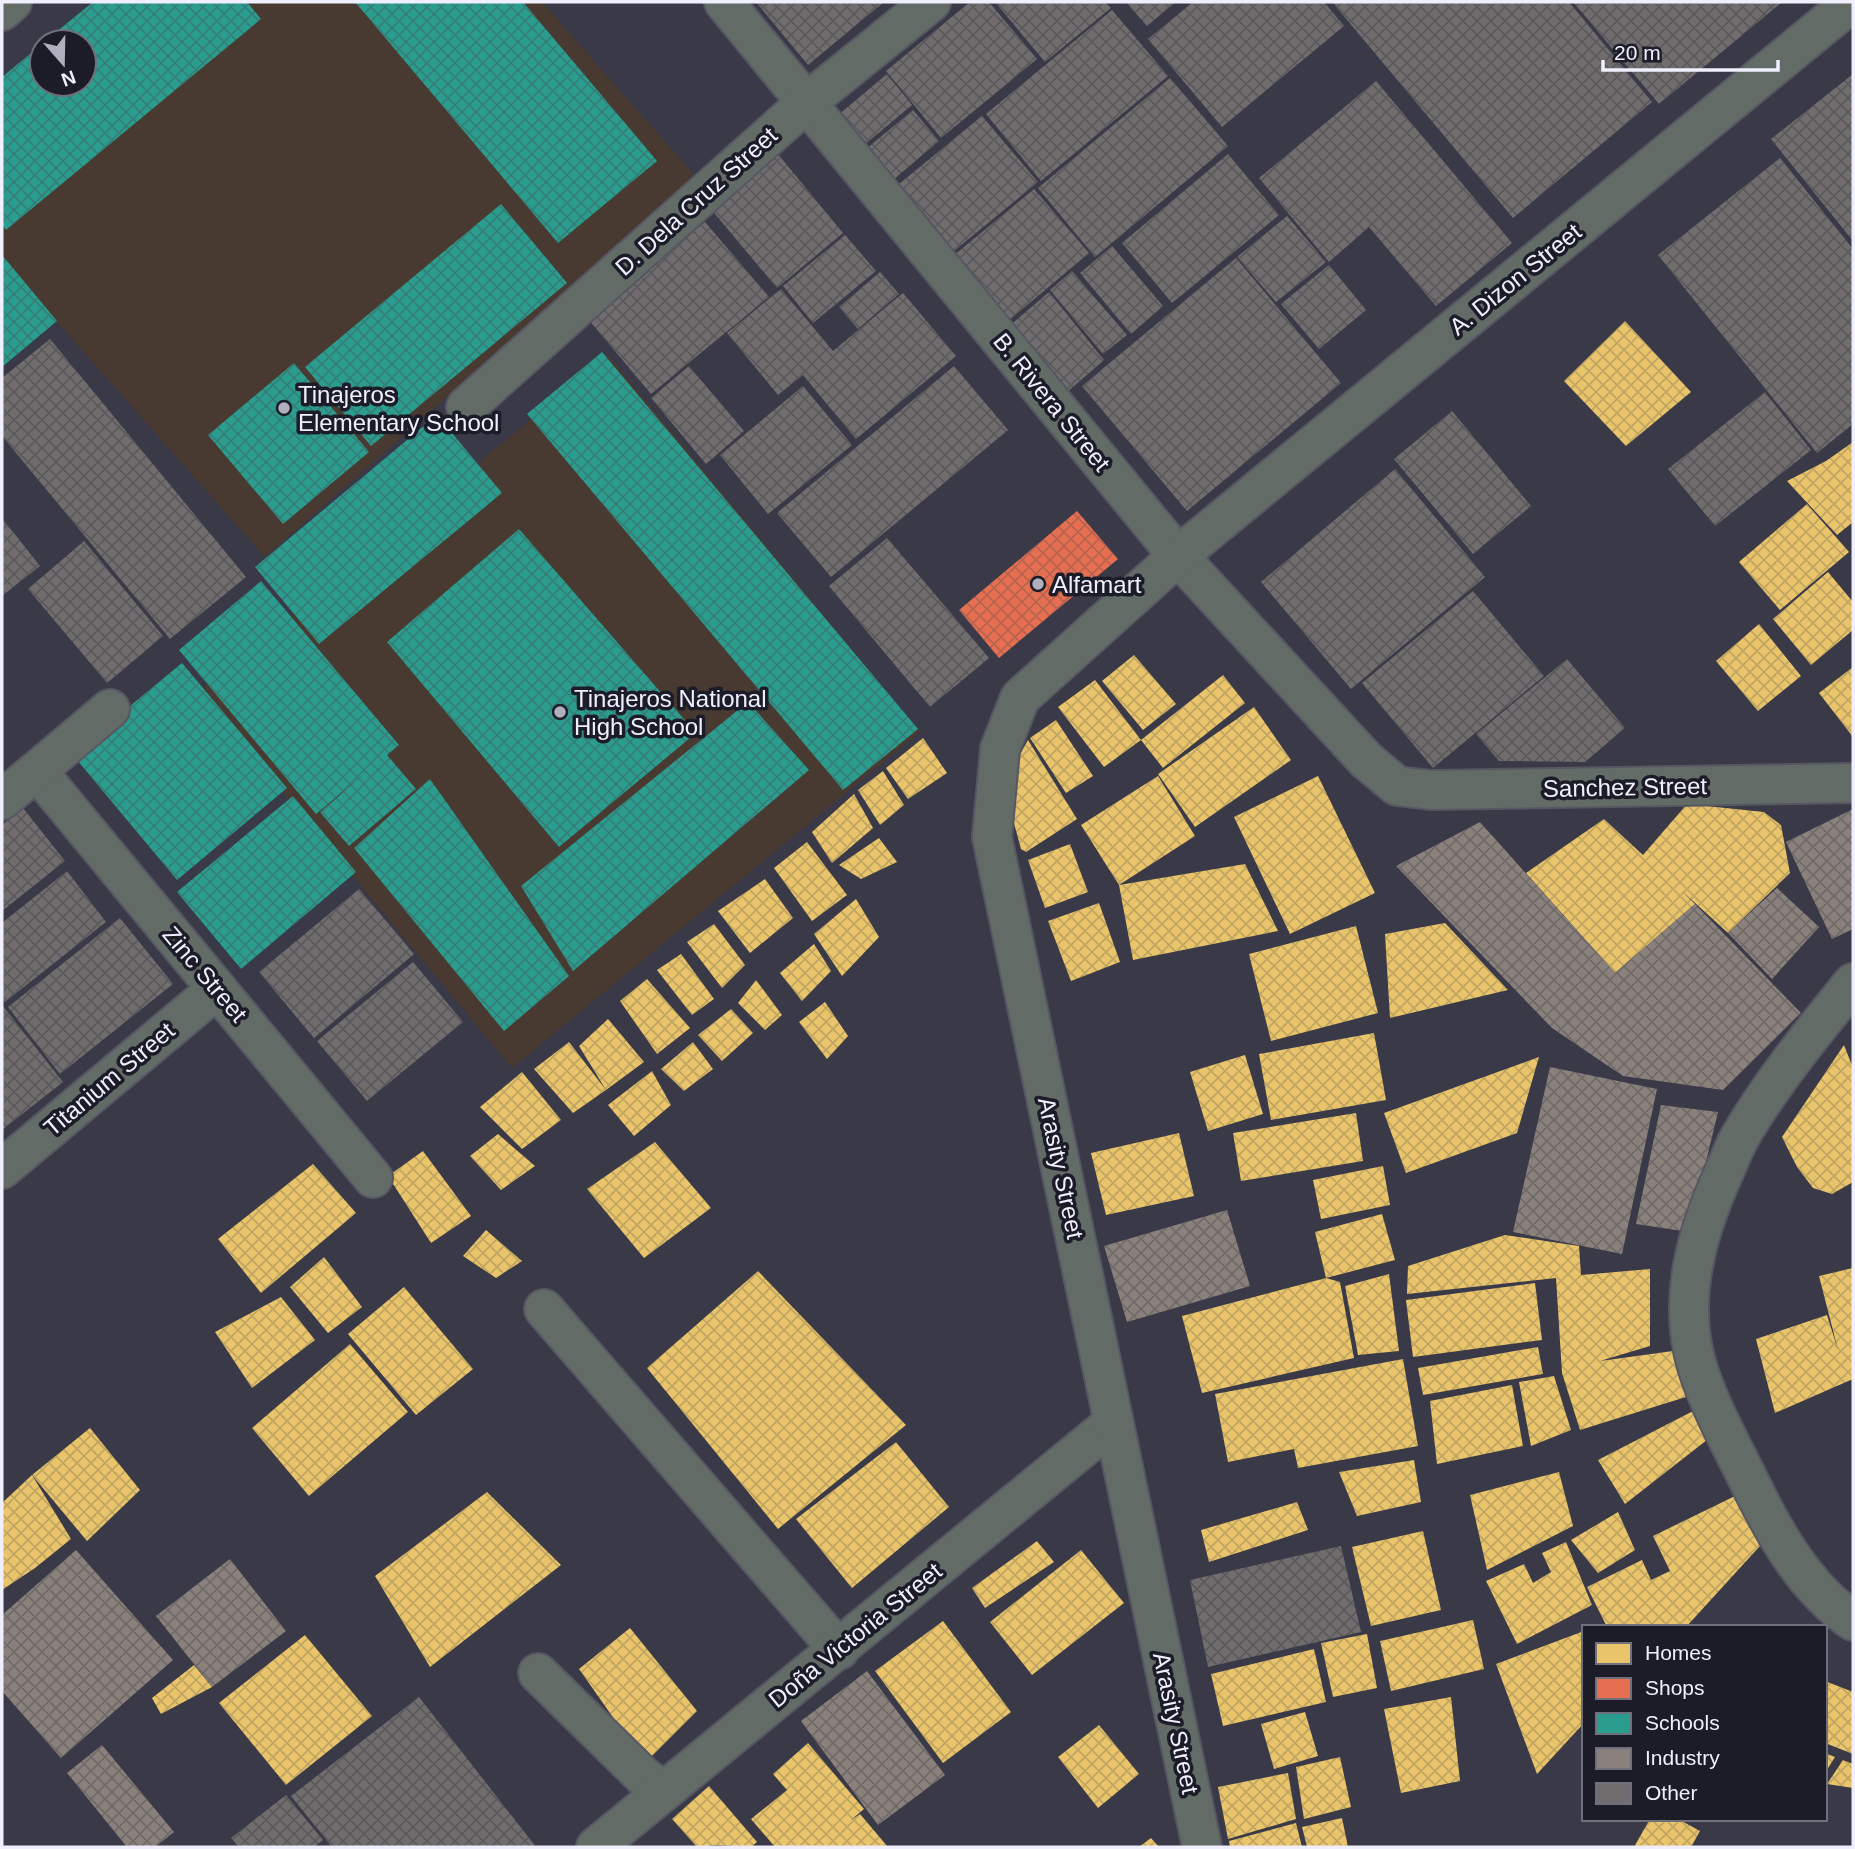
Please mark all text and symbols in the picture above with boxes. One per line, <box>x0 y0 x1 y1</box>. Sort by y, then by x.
north arrow <box>28 28 98 98</box>
scale bar <box>1603 28 1778 72</box>
text: 20 m <box>1614 41 1661 64</box>
text: N <box>59 66 79 91</box>
street label: D. Dela Cruz Street <box>610 121 783 281</box>
street label: A. Dizon Street <box>1444 218 1586 340</box>
street label: B. Rivera Street <box>988 328 1116 477</box>
place label: Tinajeros Elementary School <box>298 381 499 436</box>
marker: Tinajeros Elementary School <box>276 400 292 416</box>
place label: Alfamart <box>1052 571 1142 598</box>
marker: Alfamart <box>1030 576 1046 592</box>
place label: Tinajeros National High School <box>574 685 767 740</box>
marker: Tinajeros National High School <box>552 704 568 720</box>
street label: Sanchez Street <box>1543 772 1708 802</box>
street label: Zinc Street <box>157 921 253 1027</box>
street label: Titanium Street <box>38 1016 180 1141</box>
street label: Arasity Street <box>1033 1095 1089 1242</box>
street label: Doña Victoria Street <box>763 1557 947 1713</box>
legend <box>1582 1625 1827 1821</box>
text: Homes <box>1645 1641 1712 1664</box>
street label: Arasity Street <box>1148 1650 1204 1797</box>
text: Shops <box>1645 1676 1705 1699</box>
text: Schools <box>1645 1711 1720 1734</box>
text: Industry <box>1645 1746 1720 1769</box>
text: Other <box>1645 1781 1698 1804</box>

